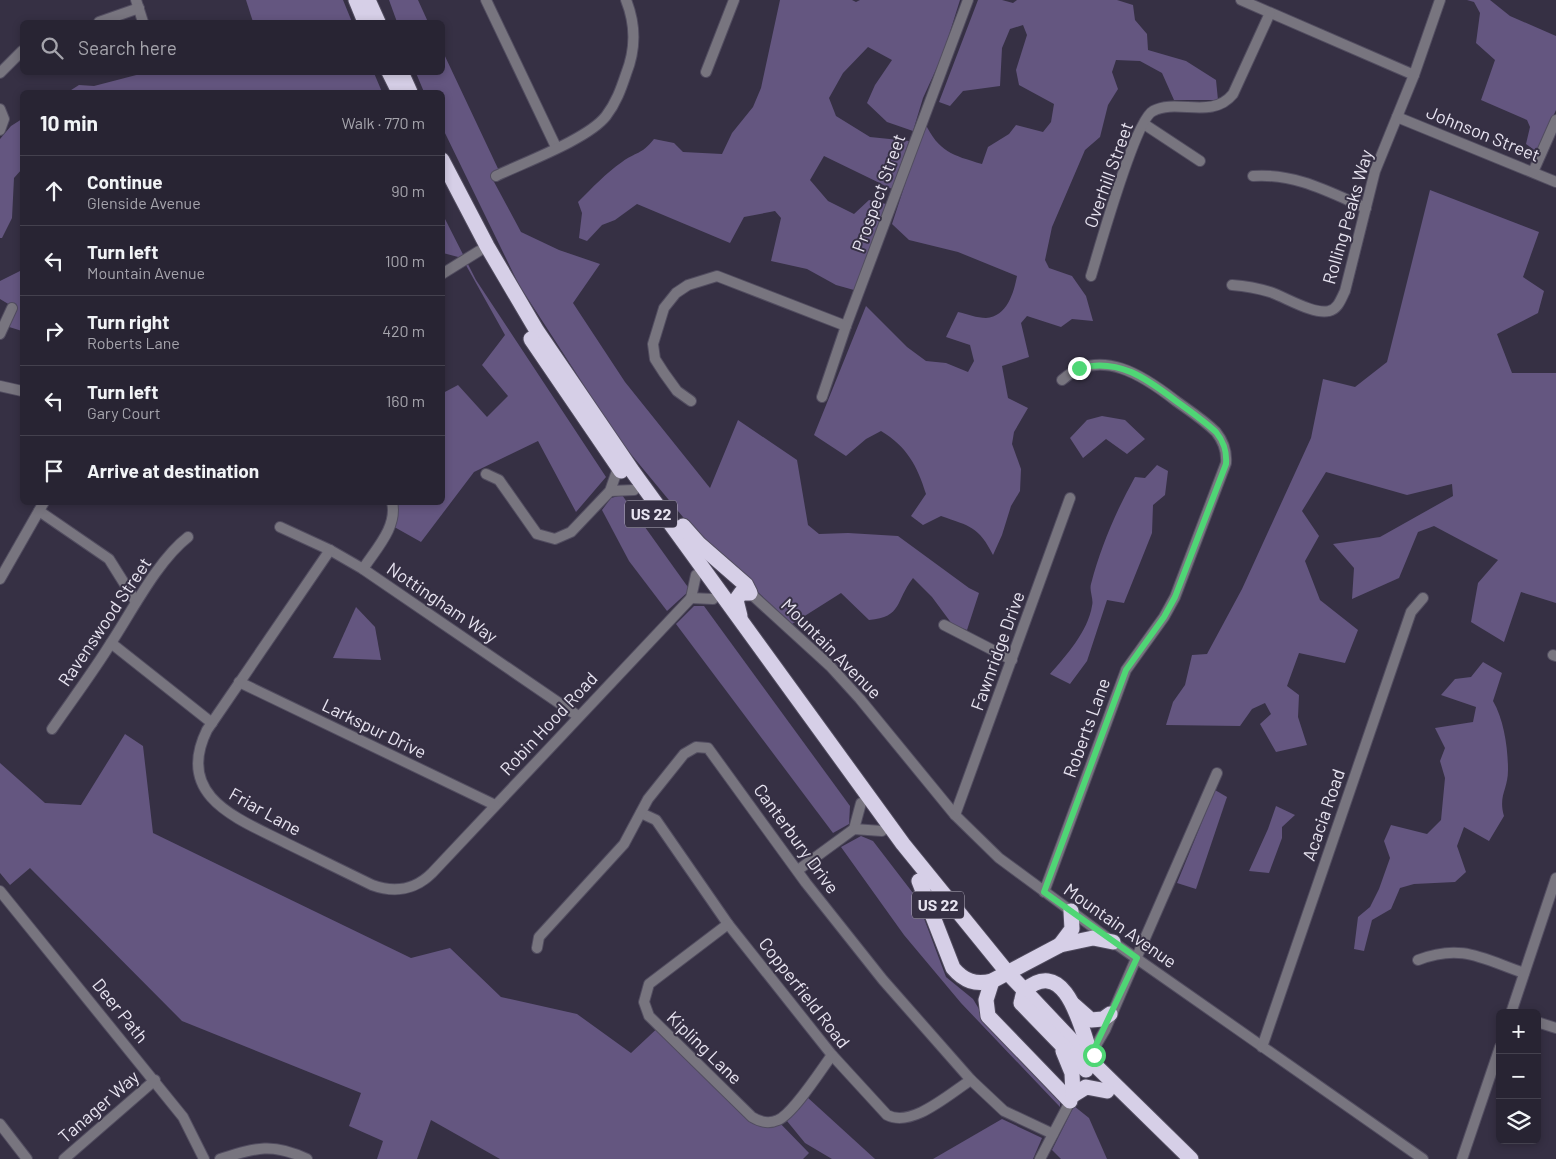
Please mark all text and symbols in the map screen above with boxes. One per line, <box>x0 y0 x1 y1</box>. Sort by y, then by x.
search box <box>20 20 445 75</box>
icon: search <box>38 34 66 62</box>
text: Search here <box>78 36 177 59</box>
street label: Johnson Street <box>1423 100 1543 166</box>
text: 10 min <box>40 110 98 135</box>
text: Walk · 770 m <box>341 113 425 132</box>
street label: Overhill Street <box>1079 119 1137 231</box>
street label: Prospect Street <box>847 131 910 255</box>
street label: Rolling Peaks Way <box>1317 147 1377 287</box>
text: Continue <box>87 170 163 193</box>
icon: ahead <box>40 177 68 205</box>
text: 90 m <box>391 181 425 200</box>
text: Glenside Avenue <box>87 193 201 212</box>
text: Turn left <box>87 240 158 263</box>
icon: left <box>40 247 68 275</box>
text: 100 m <box>385 251 425 270</box>
text: Mountain Avenue <box>87 263 205 282</box>
text: Turn right <box>87 310 169 333</box>
icon: right <box>40 317 68 345</box>
text: 420 m <box>382 321 425 340</box>
text: Roberts Lane <box>87 333 180 352</box>
route end <box>1068 357 1091 380</box>
text: Turn left <box>87 380 158 403</box>
icon: left <box>40 387 68 415</box>
text: 160 m <box>386 391 425 410</box>
text: Gary Court <box>87 403 161 422</box>
icon: arrive <box>40 457 68 485</box>
text: Arrive at destination <box>87 459 259 482</box>
road number: US 22 <box>625 500 677 528</box>
street label: Ravenswood Street <box>53 553 155 690</box>
street label: Nottingham Way <box>383 557 502 647</box>
street label: Fawnridge Drive <box>965 588 1029 713</box>
street label: Mountain Avenue <box>777 594 886 703</box>
street label: Robin Hood Road <box>495 667 602 779</box>
street label: Roberts Lane <box>1058 675 1114 780</box>
street label: Larkspur Drive <box>319 693 430 763</box>
street label: Acacia Road <box>1297 766 1349 864</box>
street label: Canterbury Drive <box>750 779 844 898</box>
street label: Friar Lane <box>226 782 305 840</box>
street label: Mountain Avenue <box>1060 878 1181 972</box>
road number: US 22 <box>912 892 964 918</box>
street label: Copperfield Road <box>755 933 855 1052</box>
street label: Deer Path <box>88 974 153 1047</box>
street label: Kipling Lane <box>663 1006 747 1088</box>
map controls <box>1496 1009 1541 1144</box>
button: + <box>1496 1009 1541 1054</box>
route start <box>1083 1044 1106 1067</box>
button: − <box>1496 1054 1541 1099</box>
street label: Tanager Way <box>53 1065 143 1147</box>
button: layers <box>1496 1099 1541 1144</box>

